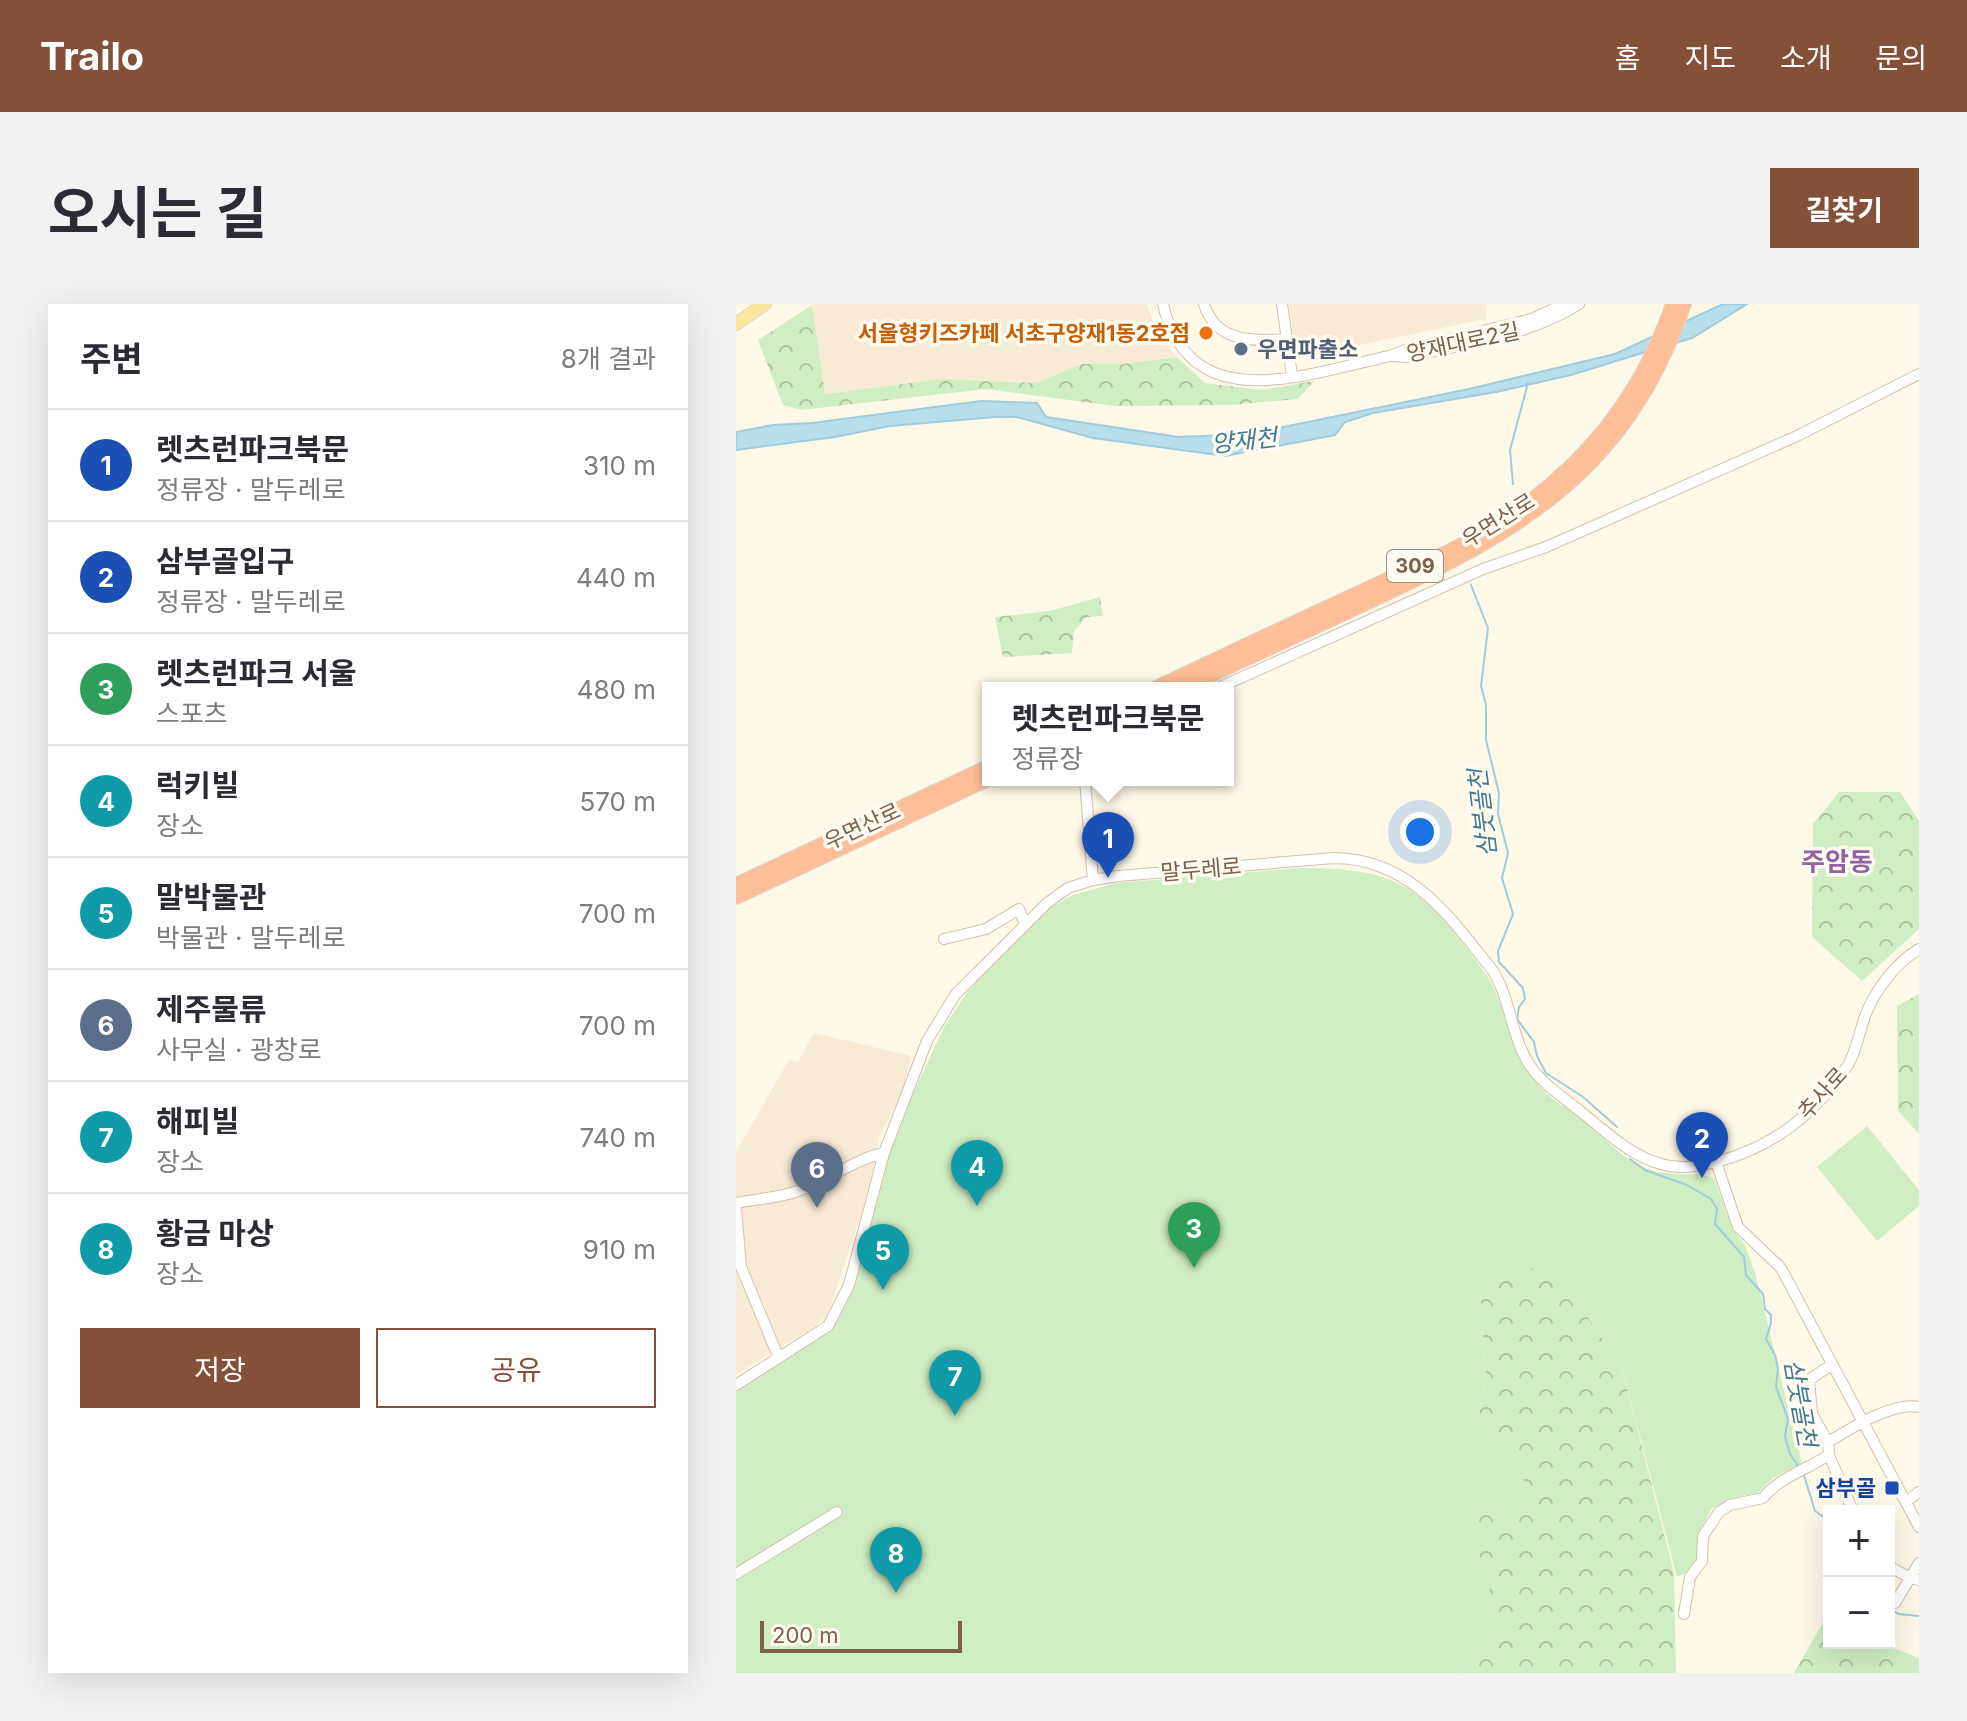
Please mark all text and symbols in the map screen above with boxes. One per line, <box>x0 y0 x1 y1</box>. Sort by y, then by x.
text: Trailo <box>40 33 144 79</box>
text: 홈 <box>1615 41 1640 75</box>
text: 지도 <box>1684 41 1736 75</box>
text: 소개 <box>1780 41 1831 75</box>
text: 문의 <box>1875 41 1927 75</box>
button: 길찾기 <box>1770 168 1919 248</box>
text: 오시는 길 <box>48 179 267 247</box>
street label: 양재대로2길 <box>1404 317 1522 367</box>
place label: 서울형키즈카페 서초구양재1동2호점 <box>858 320 1190 346</box>
marker: 서울형키즈카페 서초구양재1동2호점 <box>1197 324 1215 342</box>
place label: 우면파출소 <box>1257 336 1358 362</box>
text: 주변 <box>80 338 143 379</box>
marker: 우면파출소 <box>1232 340 1250 358</box>
text: 8개 결과 <box>561 343 656 374</box>
water label: 양재천 <box>1209 422 1281 458</box>
text: 렛츠런파크북문 <box>156 431 349 467</box>
text: 1 <box>100 450 112 481</box>
text: 310 m <box>583 450 656 481</box>
text: 정류장 · 말두레로 <box>156 474 346 505</box>
street label: 우면산로 <box>1457 488 1539 552</box>
text: 삼부골입구 <box>156 543 294 579</box>
road number: 309 <box>1387 550 1443 582</box>
text: 2 <box>98 562 114 593</box>
text: 440 m <box>576 562 656 593</box>
text: 정류장 · 말두레로 <box>156 586 346 617</box>
text: 렛츠런파크 서울 <box>156 655 356 691</box>
text: 3 <box>98 674 114 705</box>
text: 480 m <box>577 674 656 705</box>
popup <box>982 682 1234 786</box>
text: 스포츠 <box>156 698 228 729</box>
text: 렛츠런파크북문 <box>1011 700 1205 736</box>
text: 정류장 <box>1011 743 1083 774</box>
water label: 삼붓골천 <box>1462 765 1502 859</box>
text: 럭키빌 <box>156 767 239 803</box>
text: 4 <box>97 786 115 817</box>
text: 570 m <box>579 786 656 817</box>
street label: 우면산로 <box>820 797 904 855</box>
text: 장소 <box>156 810 204 841</box>
pin: 1 <box>1082 812 1134 878</box>
your location <box>1400 812 1440 852</box>
district label: 주암동 <box>1801 846 1873 877</box>
street label: 말두레로 <box>1160 853 1242 885</box>
text: 말박물관 <box>156 879 266 915</box>
text: 5 <box>98 898 114 929</box>
text: 700 m <box>579 898 656 929</box>
text: 박물관 · 말두레로 <box>156 922 346 953</box>
text: 제주물류 <box>156 991 266 1027</box>
text: 6 <box>98 1010 114 1041</box>
text: 700 m <box>579 1010 656 1041</box>
text: 사무실 · 광창로 <box>156 1034 322 1065</box>
street label: 추사로 <box>1792 1062 1852 1124</box>
text: 해피빌 <box>156 1103 239 1139</box>
pin: 2 <box>1676 1112 1728 1178</box>
text: 7 <box>98 1122 114 1153</box>
text: 740 m <box>580 1122 656 1153</box>
pin: 4 <box>951 1140 1003 1206</box>
pin: 6 <box>791 1142 843 1208</box>
text: 장소 <box>156 1146 204 1177</box>
pin: 3 <box>1168 1202 1220 1268</box>
text: 황금 마상 <box>156 1215 274 1251</box>
pin: 5 <box>857 1224 909 1290</box>
text: 8 <box>98 1234 114 1265</box>
text: 910 m <box>583 1234 656 1265</box>
text: 장소 <box>156 1258 204 1289</box>
button: 저장 <box>80 1328 360 1408</box>
button: 공유 <box>376 1328 656 1408</box>
pin: 7 <box>929 1350 981 1416</box>
water label: 삼붓골천 <box>1779 1357 1823 1452</box>
place label: 삼부골 <box>1815 1475 1876 1501</box>
marker: 삼부골 <box>1883 1479 1901 1497</box>
map controls <box>1823 1505 1895 1649</box>
button: + <box>1823 1505 1895 1577</box>
pin: 8 <box>870 1527 922 1593</box>
button: − <box>1823 1577 1895 1649</box>
scale bar <box>760 1617 962 1653</box>
text: 200 m <box>772 1622 839 1648</box>

